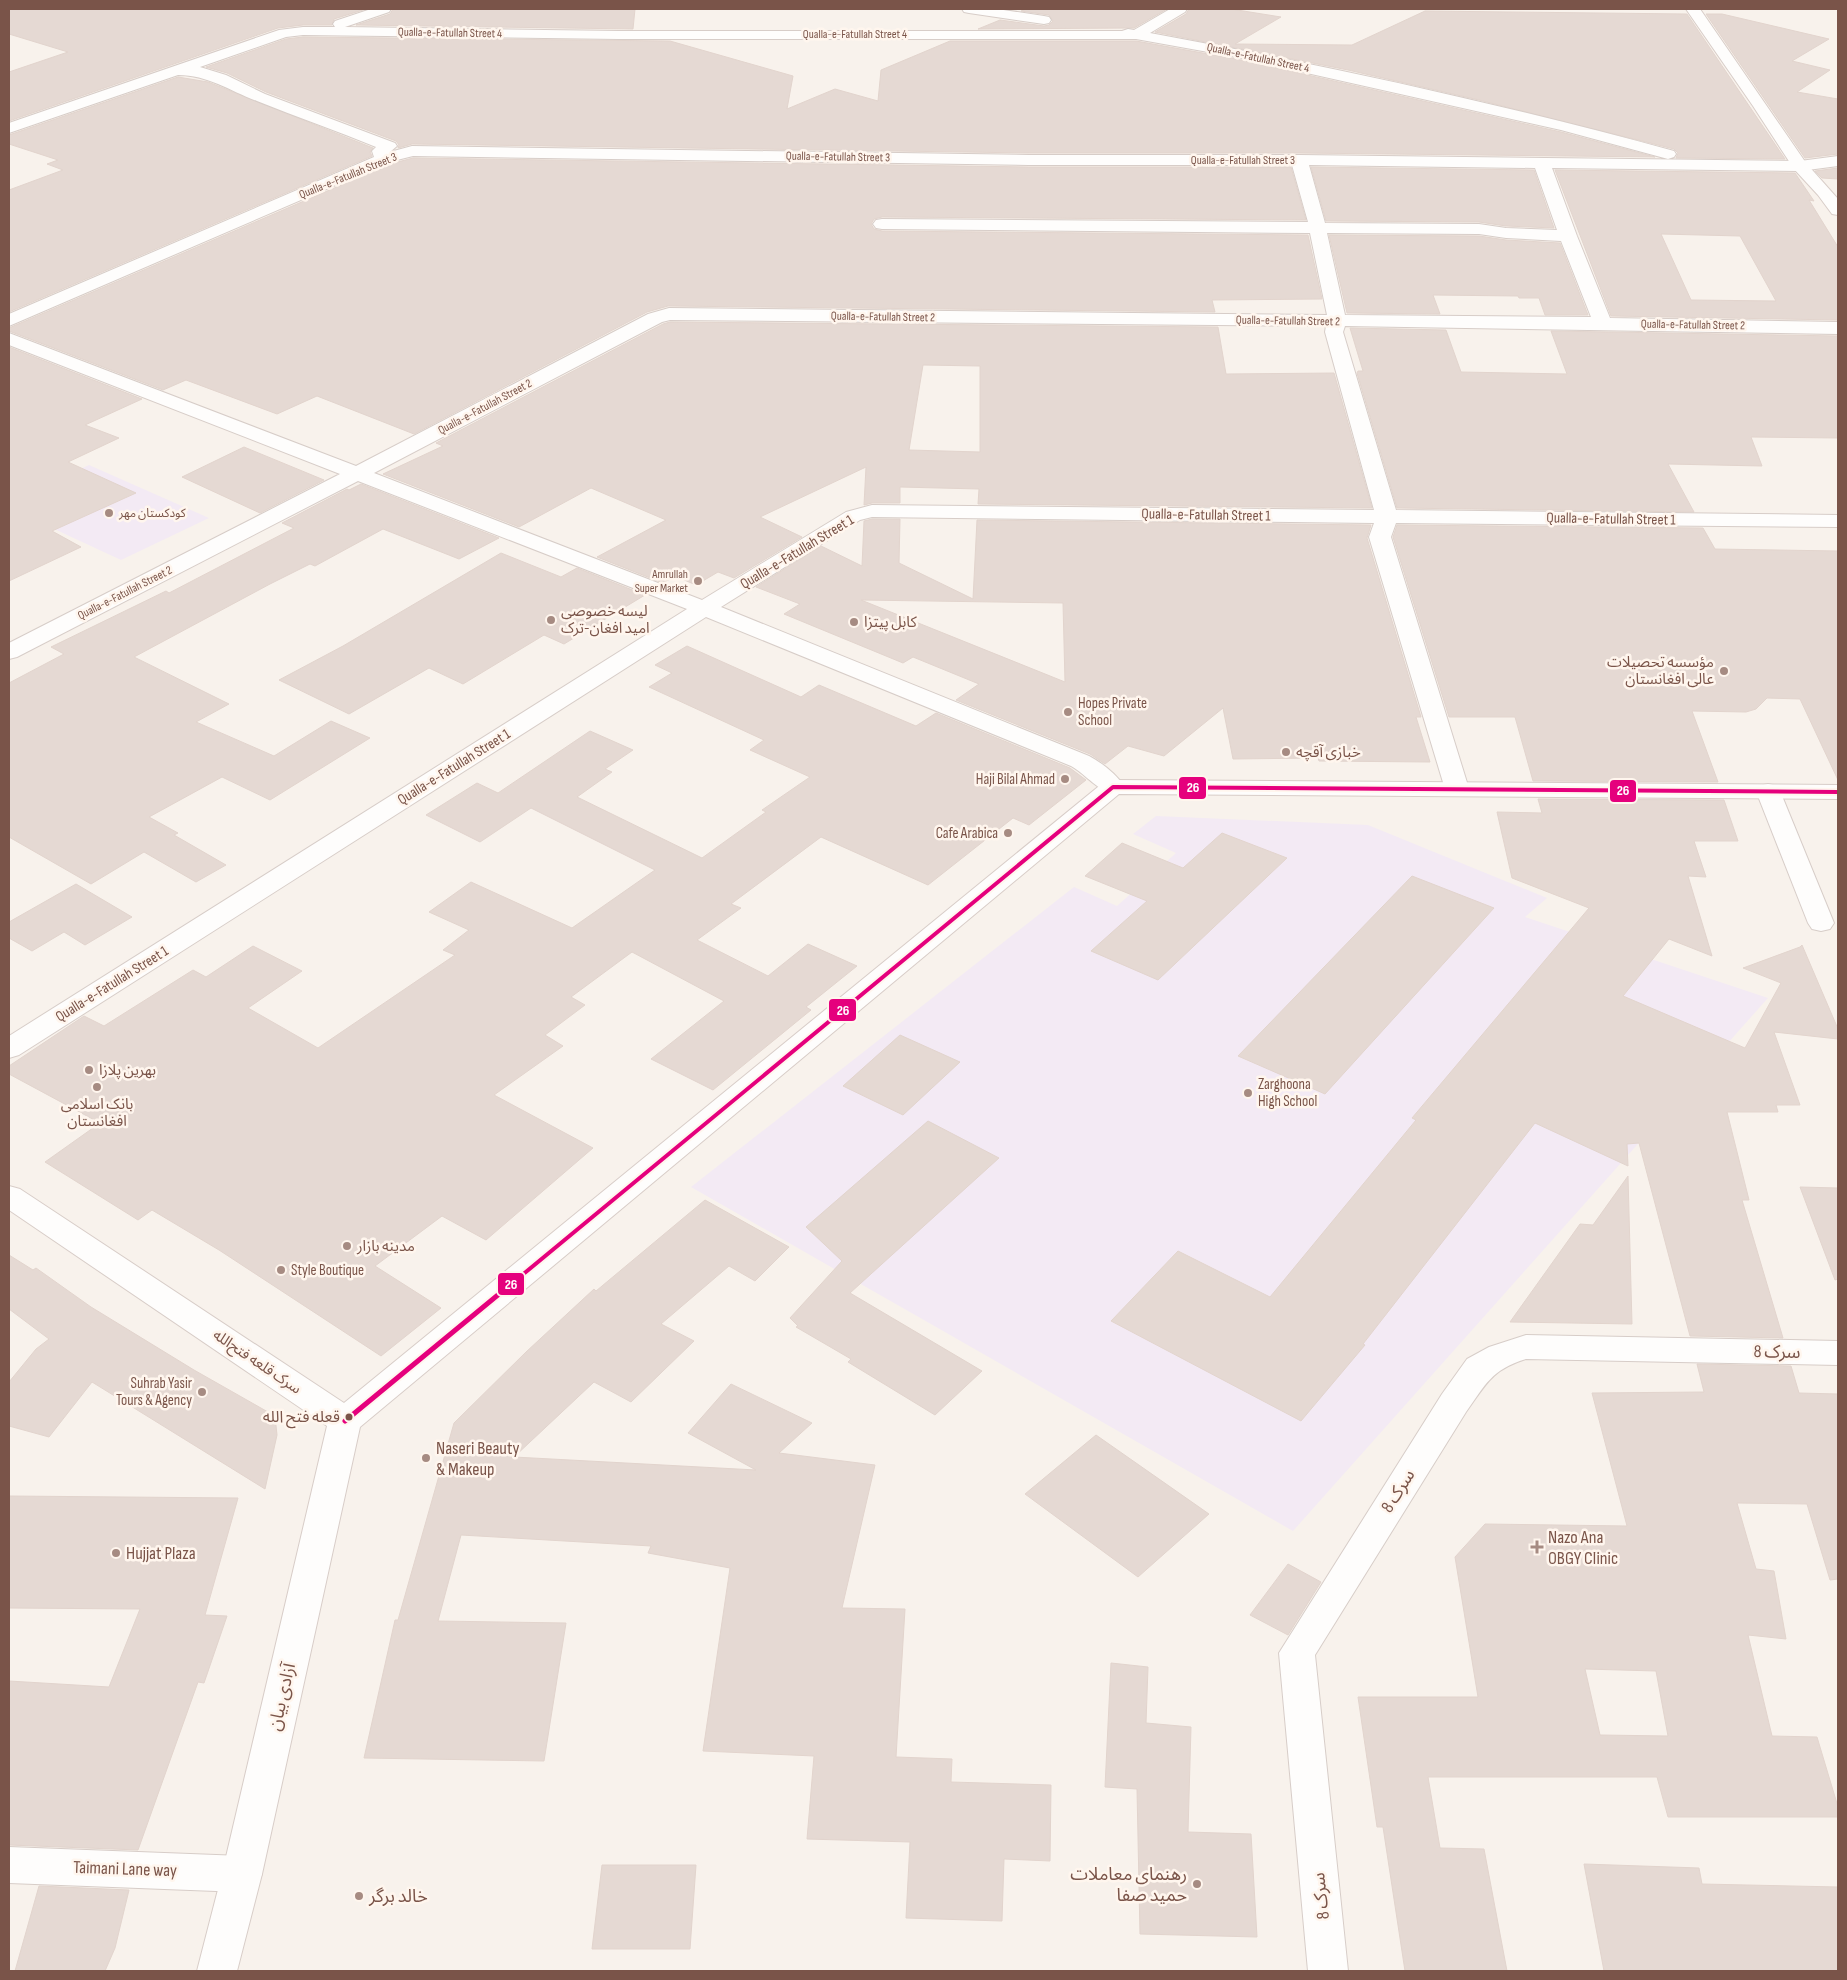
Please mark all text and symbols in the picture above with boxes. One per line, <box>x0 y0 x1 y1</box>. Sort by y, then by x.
street label: Qualla-e-Fatullah Street 4 <box>398 25 502 41</box>
street label: Qualla-e-Fatullah Street 4 <box>803 27 907 42</box>
street label: Qualla-e-Fatullah Street 4 <box>1205 40 1311 76</box>
street label: Qualla-e-Fatullah Street 3 <box>786 149 890 165</box>
street label: Qualla-e-Fatullah Street 3 <box>297 150 399 202</box>
street label: Qualla-e-Fatullah Street 3 <box>1191 153 1295 168</box>
street label: Qualla-e-Fatullah Street 2 <box>831 309 935 325</box>
street label: Qualla-e-Fatullah Street 2 <box>1236 313 1340 329</box>
street label: Qualla-e-Fatullah Street 2 <box>1641 317 1745 333</box>
street label: Qualla-e-Fatullah Street 2 <box>435 376 535 438</box>
street label: Qualla-e-Fatullah Street 1 <box>1141 504 1272 526</box>
place label: کودکستان مهر <box>118 506 187 521</box>
marker: کودکستان مهر <box>103 507 115 519</box>
street label: Qualla-e-Fatullah Street 1 <box>1546 508 1677 530</box>
street label: Qualla-e-Fatullah Street 1 <box>737 510 858 593</box>
street label: Qualla-e-Fatullah Street 2 <box>75 563 175 623</box>
place label: Amrullah Super Market <box>635 567 688 596</box>
marker: Amrullah Super Market <box>692 575 704 587</box>
place label: لیسه خصوصی امید افغان-ترک <box>561 602 650 638</box>
place label: کابل پیتزا <box>864 613 918 632</box>
marker: لیسه خصوصی امید افغان-ترک <box>545 614 557 626</box>
marker: کابل پیتزا <box>848 616 860 628</box>
place label: مؤسسه تحصیلات عالی افغانستان <box>1607 653 1714 689</box>
marker: مؤسسه تحصیلات عالی افغانستان <box>1718 665 1730 677</box>
place label: Hopes Private School <box>1078 694 1147 730</box>
marker: Hopes Private School <box>1062 706 1074 718</box>
street label: Qualla-e-Fatullah Street 1 <box>394 724 515 809</box>
place label: خبازی آقچه <box>1296 743 1361 762</box>
marker: خبازی آقچه <box>1280 746 1292 758</box>
place label: Haji Bilal Ahmad <box>976 770 1055 789</box>
marker: Haji Bilal Ahmad <box>1059 773 1071 785</box>
line badge: 26 <box>1178 776 1207 800</box>
text: 26 <box>1187 779 1200 796</box>
line badge: 26 <box>1609 779 1637 803</box>
text: 26 <box>1617 782 1630 799</box>
place label: Cafe Arabica <box>936 824 998 843</box>
marker: Cafe Arabica <box>1002 827 1014 839</box>
street label: Qualla-e-Fatullah Street 1 <box>52 941 173 1026</box>
line badge: 26 <box>828 998 857 1022</box>
text: 26 <box>837 1002 850 1019</box>
place label: بهرین پلازا <box>99 1061 156 1080</box>
marker: بهرین پلازا <box>83 1064 95 1076</box>
place label: Zarghoona High School <box>1258 1075 1317 1111</box>
marker: بانک اسلامی افغانستان <box>91 1081 103 1093</box>
marker: Zarghoona High School <box>1242 1087 1254 1099</box>
place label: بانک اسلامی افغانستان <box>61 1095 133 1131</box>
place label: مدینه بازار <box>356 1237 415 1256</box>
marker: مدینه بازار <box>341 1240 353 1252</box>
place label: Style Boutique <box>291 1261 364 1280</box>
marker: Style Boutique <box>275 1264 287 1276</box>
line badge: 26 <box>497 1272 525 1296</box>
text: 26 <box>505 1276 518 1293</box>
street label: سرک قلعه فتح‌الله <box>208 1325 305 1400</box>
street label: سرک 8 <box>1753 1341 1801 1363</box>
place label: Suhrab Yasir Tours & Agency <box>116 1374 193 1410</box>
marker: Suhrab Yasir Tours & Agency <box>196 1386 208 1398</box>
place label: قعله فتح الله <box>263 1408 340 1429</box>
marker: قعله فتح الله <box>344 1412 354 1422</box>
place label: Naseri Beauty & Makeup <box>436 1438 519 1480</box>
marker: Naseri Beauty & Makeup <box>420 1452 432 1464</box>
street label: سرک 8 <box>1377 1465 1419 1517</box>
place label: Nazo Ana OBGY Clinic <box>1548 1527 1618 1569</box>
marker: Nazo Ana OBGY Clinic <box>1530 1540 1544 1554</box>
place label: Hujjat Plaza <box>126 1543 196 1564</box>
marker: Hujjat Plaza <box>110 1547 122 1559</box>
street label: آزادی بیان <box>264 1660 300 1733</box>
street label: Taimani Lane way <box>73 1857 177 1881</box>
place label: رهنمای معاملات حمید صفا <box>1070 1864 1187 1906</box>
street label: سرک 8 <box>1308 1872 1334 1920</box>
marker: رهنمای معاملات حمید صفا <box>1191 1878 1203 1890</box>
place label: خالد برگر <box>368 1886 428 1907</box>
marker: خالد برگر <box>353 1890 365 1902</box>

